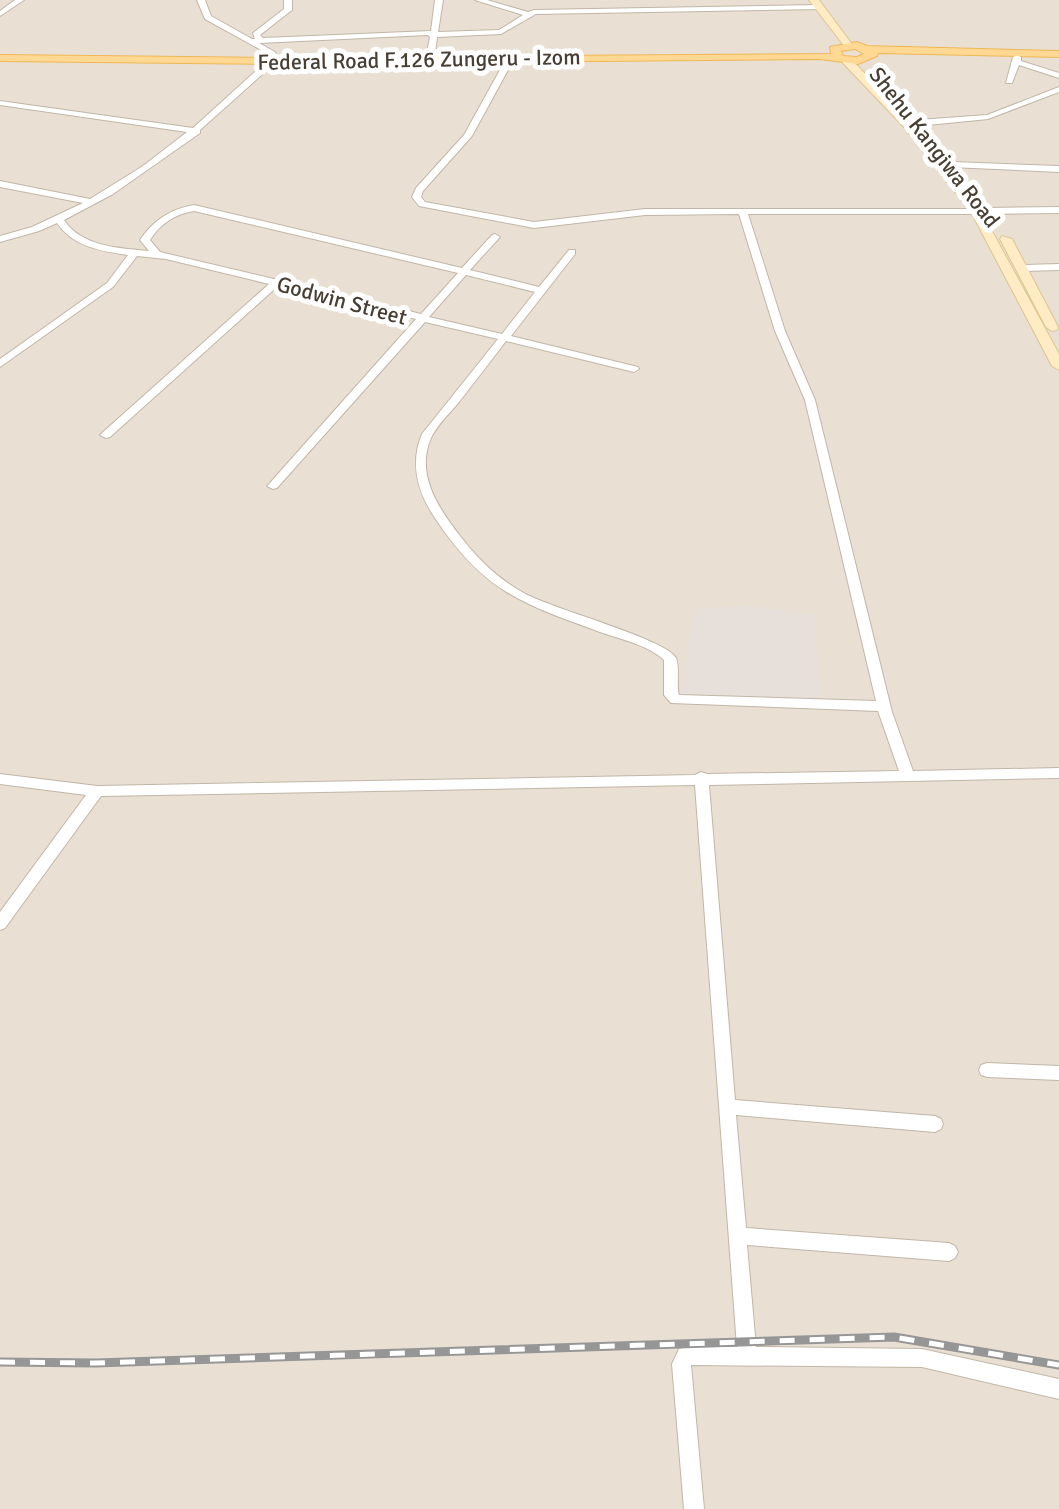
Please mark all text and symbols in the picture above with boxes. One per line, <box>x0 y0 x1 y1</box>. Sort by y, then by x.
street label: Federal Road F.126 Zungeru - Izom <box>257 43 581 76</box>
street label: Shehu Kangiwa Road <box>864 62 1006 233</box>
street label: Godwin Street <box>274 270 410 331</box>

